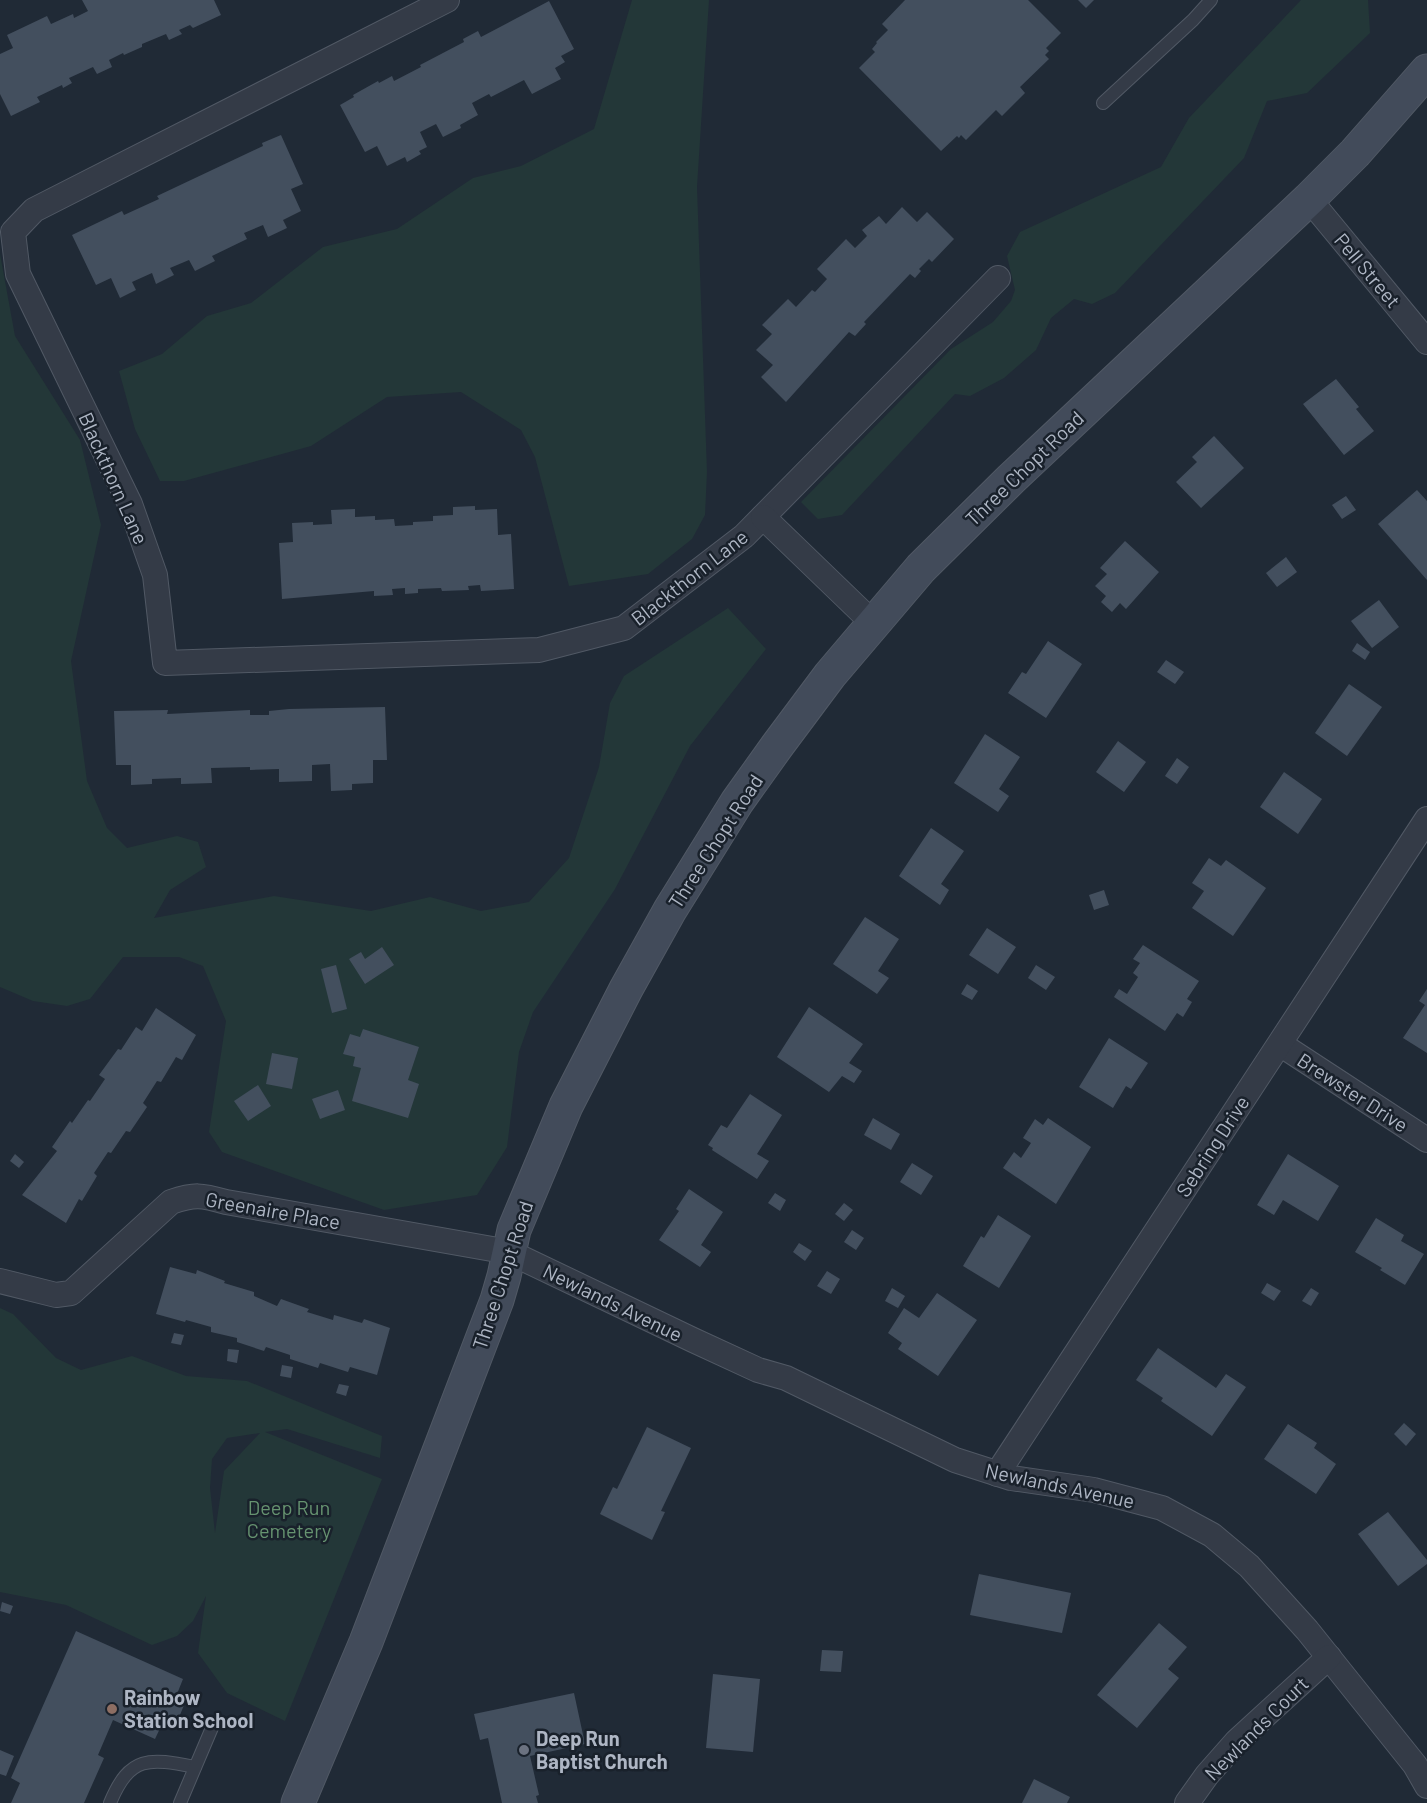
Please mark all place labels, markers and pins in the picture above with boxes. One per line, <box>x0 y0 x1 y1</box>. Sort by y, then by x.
place label: Rainbow Station School <box>124 1685 253 1732</box>
marker: Rainbow Station School <box>105 1702 119 1716</box>
place label: Deep Run Baptist Church <box>536 1726 668 1773</box>
marker: Deep Run Baptist Church <box>517 1743 531 1757</box>

